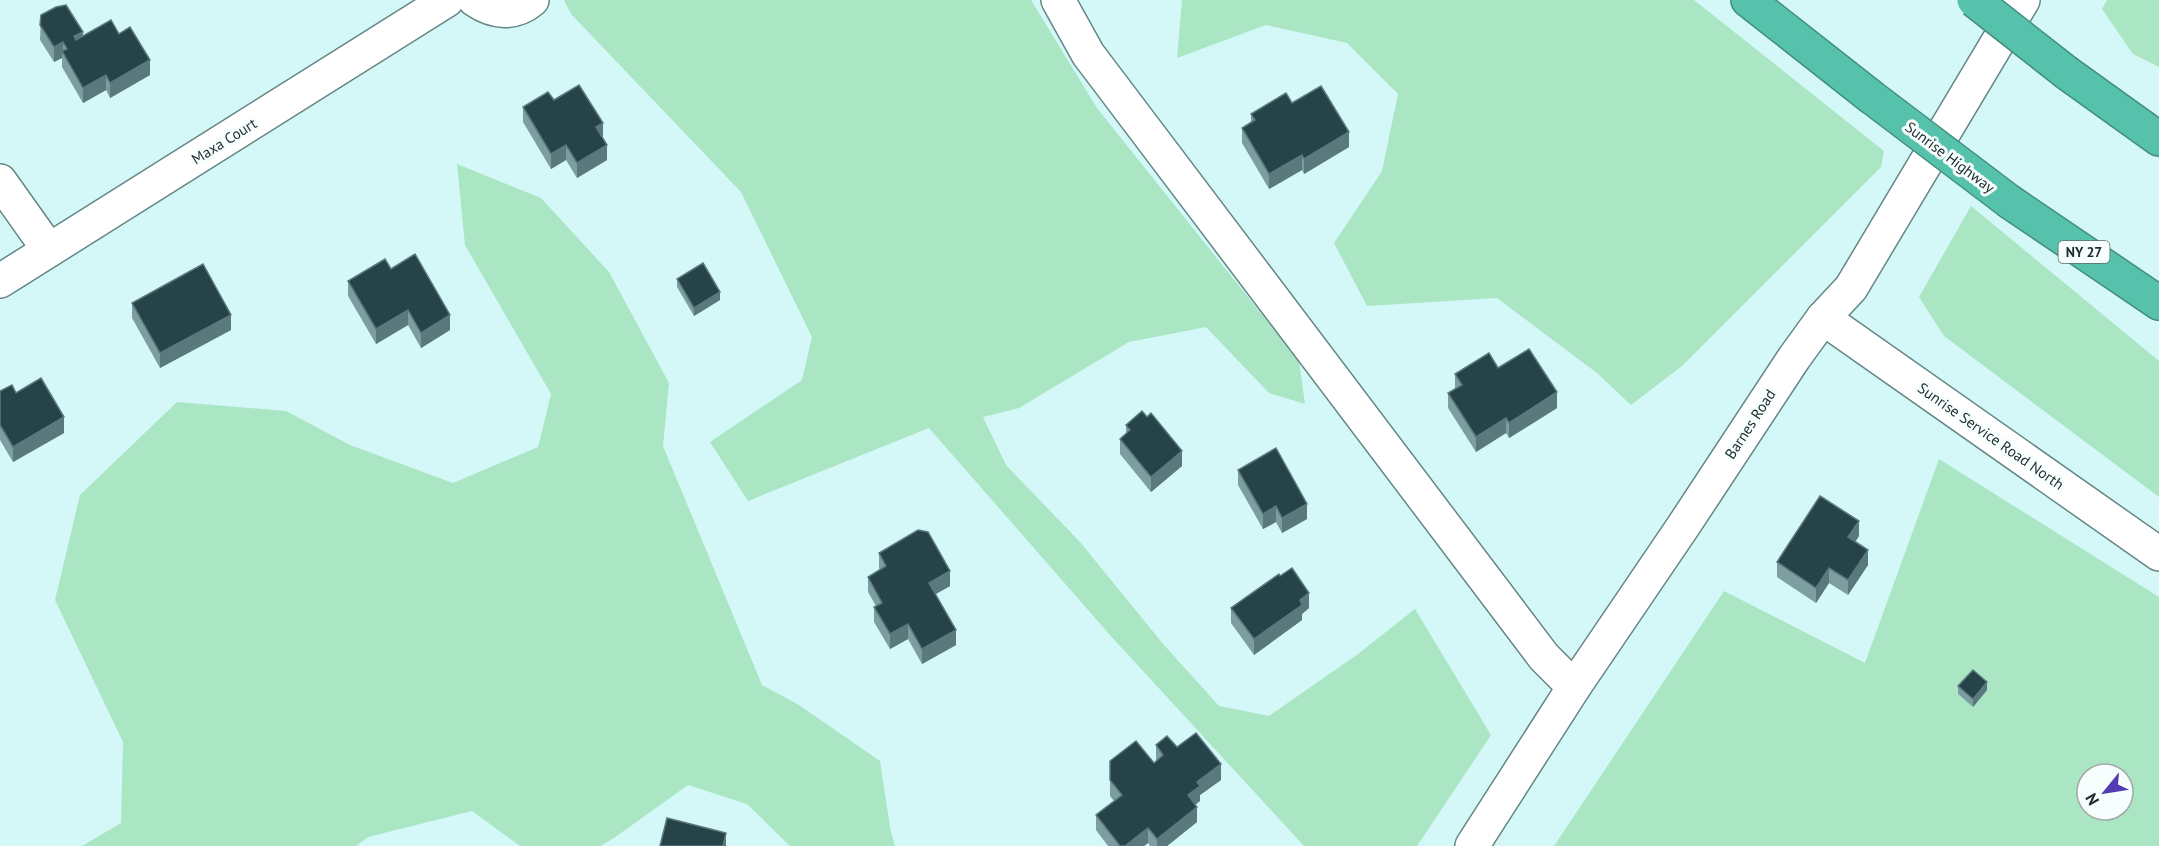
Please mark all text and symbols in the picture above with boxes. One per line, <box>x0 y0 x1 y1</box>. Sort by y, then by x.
street label: Maxa Court <box>188 114 260 168</box>
street label: Sunrise Highway <box>1901 117 1999 197</box>
road number: NY 27 <box>2058 241 2110 263</box>
street label: Sunrise Service Road North <box>1914 378 2068 494</box>
street label: Barnes Road <box>1720 386 1780 462</box>
north arrow <box>2075 762 2135 822</box>
text: N <box>2081 790 2103 809</box>

